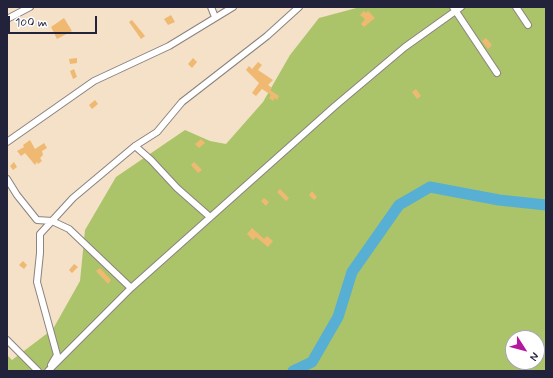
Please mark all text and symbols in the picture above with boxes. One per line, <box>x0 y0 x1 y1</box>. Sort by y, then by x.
scale bar <box>10 8 99 34</box>
text: 100 m <box>15 15 47 31</box>
north arrow <box>505 330 545 370</box>
text: N <box>526 349 542 364</box>

